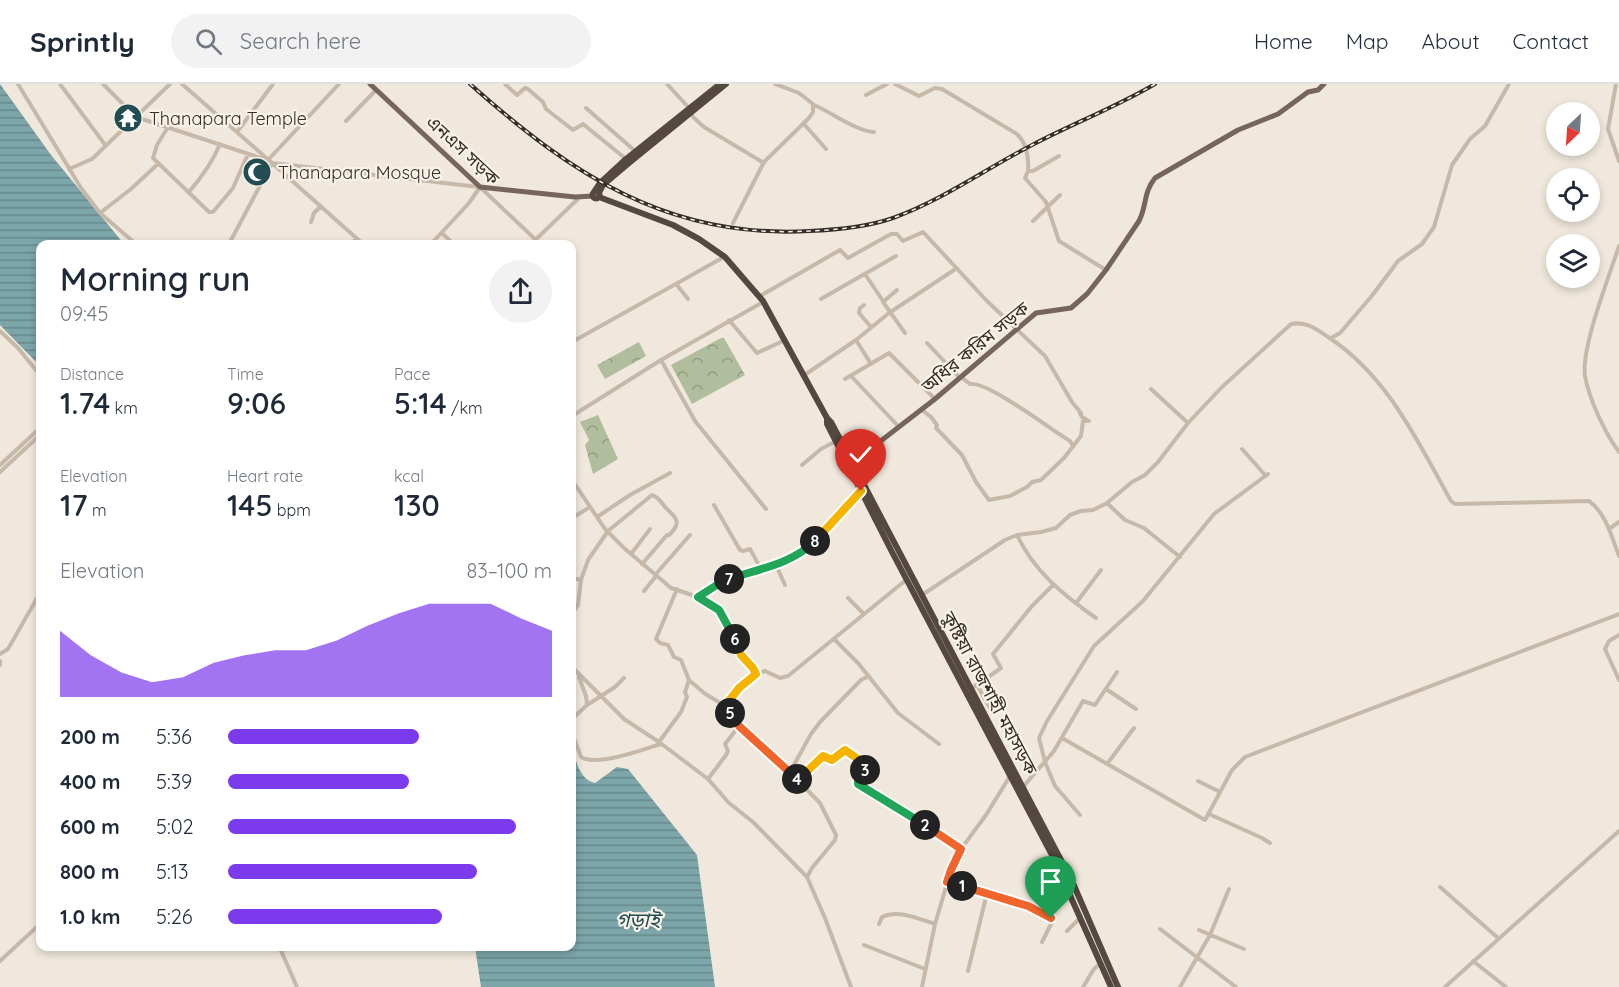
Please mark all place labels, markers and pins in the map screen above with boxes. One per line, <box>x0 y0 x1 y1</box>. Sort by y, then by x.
temple icon: Thanapara Temple <box>112 102 144 134</box>
place label: Thanapara Temple <box>149 107 307 130</box>
mosque icon: Thanapara Mosque <box>241 156 273 188</box>
place label: Thanapara Mosque <box>278 161 441 184</box>
pin <box>835 429 886 491</box>
pin: 8 <box>800 526 830 556</box>
pin: 7 <box>714 564 744 594</box>
pin: 6 <box>720 624 750 654</box>
pin: 5 <box>715 698 745 728</box>
pin: 3 <box>850 755 880 785</box>
pin: 4 <box>782 764 812 794</box>
pin: 2 <box>910 810 940 840</box>
pin <box>1025 856 1076 918</box>
pin: 1 <box>947 871 977 901</box>

